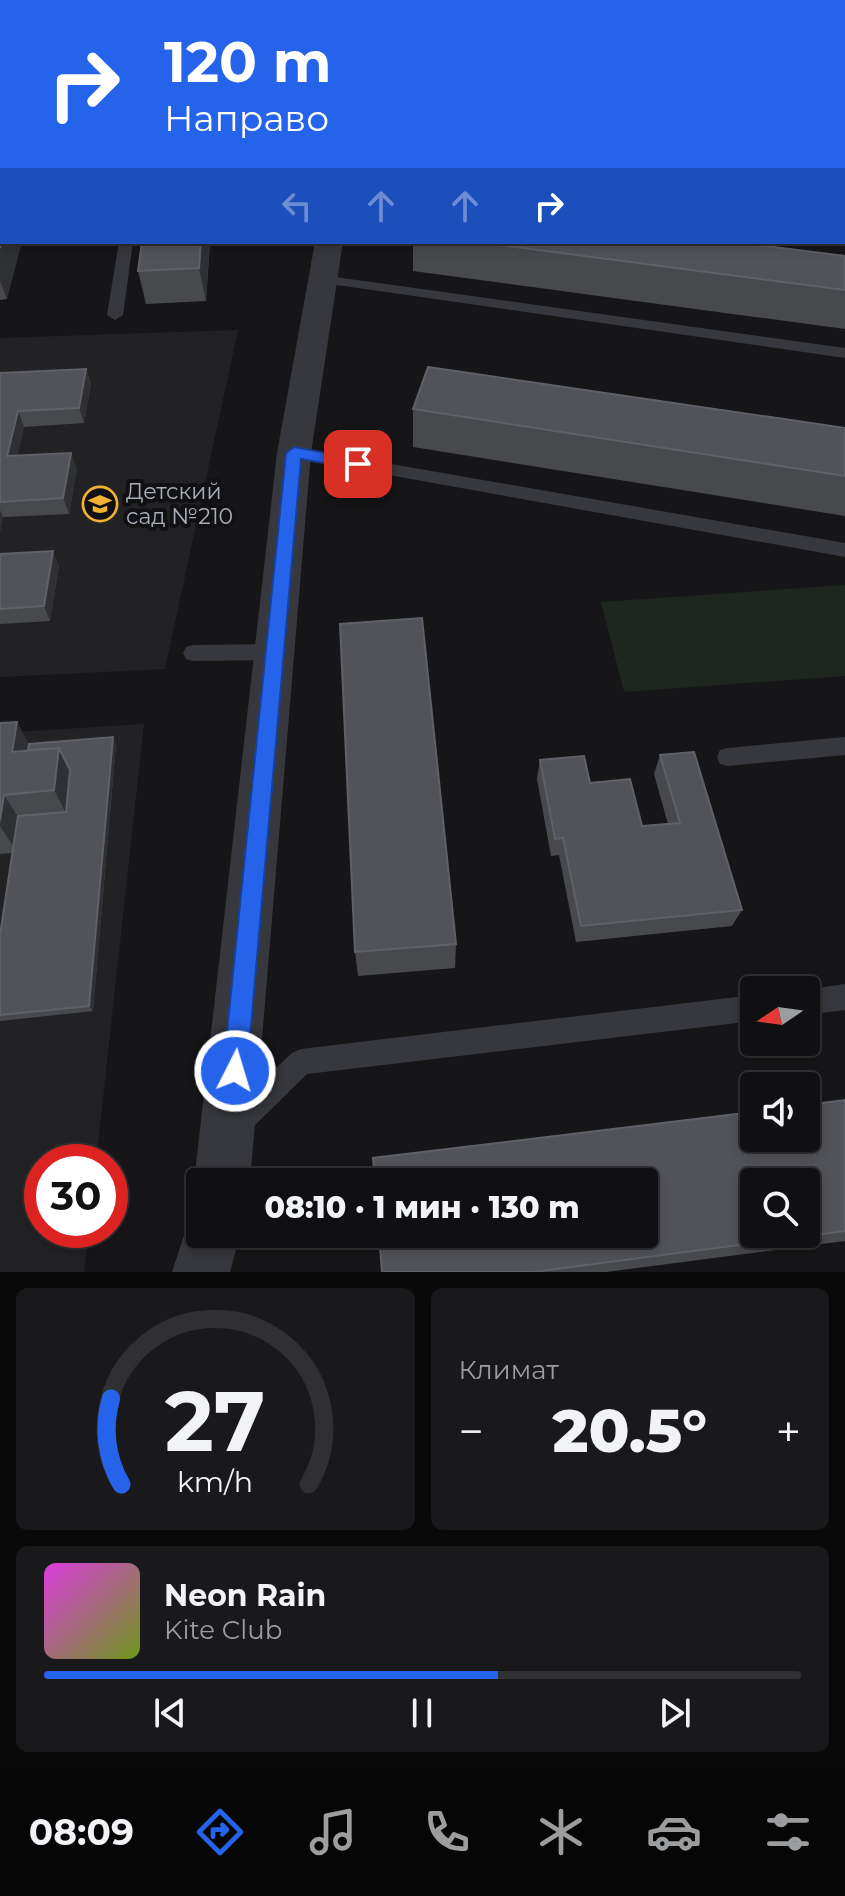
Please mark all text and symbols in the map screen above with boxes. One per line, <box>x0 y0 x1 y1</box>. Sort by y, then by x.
text: 120 m <box>164 28 332 96</box>
icon: right <box>32 32 136 136</box>
text: Направо <box>164 96 329 140</box>
icon: left <box>275 184 319 228</box>
icon: ahead <box>359 184 403 228</box>
icon: ahead <box>443 184 487 228</box>
icon: right <box>527 184 571 228</box>
pin <box>324 430 392 498</box>
icon: arrive <box>336 442 380 486</box>
place label: Детский сад №210 <box>126 478 233 530</box>
school or university icon: Детский сад №210 <box>81 485 119 523</box>
north arrow <box>740 976 820 1056</box>
map controls <box>740 976 820 1248</box>
position arrow <box>193 1029 277 1113</box>
button: sound <box>740 1072 820 1152</box>
speed limit sign: 30 <box>24 1144 128 1248</box>
button: search <box>740 1168 820 1248</box>
text: 08:10 · 1 мин · 130 m <box>264 1189 580 1226</box>
text: Климат <box>459 1354 559 1386</box>
text: 27 <box>165 1370 266 1472</box>
text: 20.5° <box>553 1394 707 1467</box>
text: − <box>459 1404 484 1458</box>
text: + <box>776 1404 801 1458</box>
text: km/h <box>177 1464 253 1499</box>
text: Neon Rain <box>164 1577 326 1614</box>
text: Kite Club <box>164 1614 282 1646</box>
icon: previous <box>148 1691 192 1735</box>
icon: pause <box>400 1691 444 1735</box>
icon: next <box>653 1691 697 1735</box>
icon: directions <box>192 1804 248 1860</box>
icon: music <box>305 1804 361 1860</box>
icon: phone <box>419 1804 475 1860</box>
icon: climate <box>533 1804 589 1860</box>
icon: car <box>646 1804 702 1860</box>
icon: filters <box>760 1804 816 1860</box>
text: 08:09 <box>29 1810 134 1854</box>

